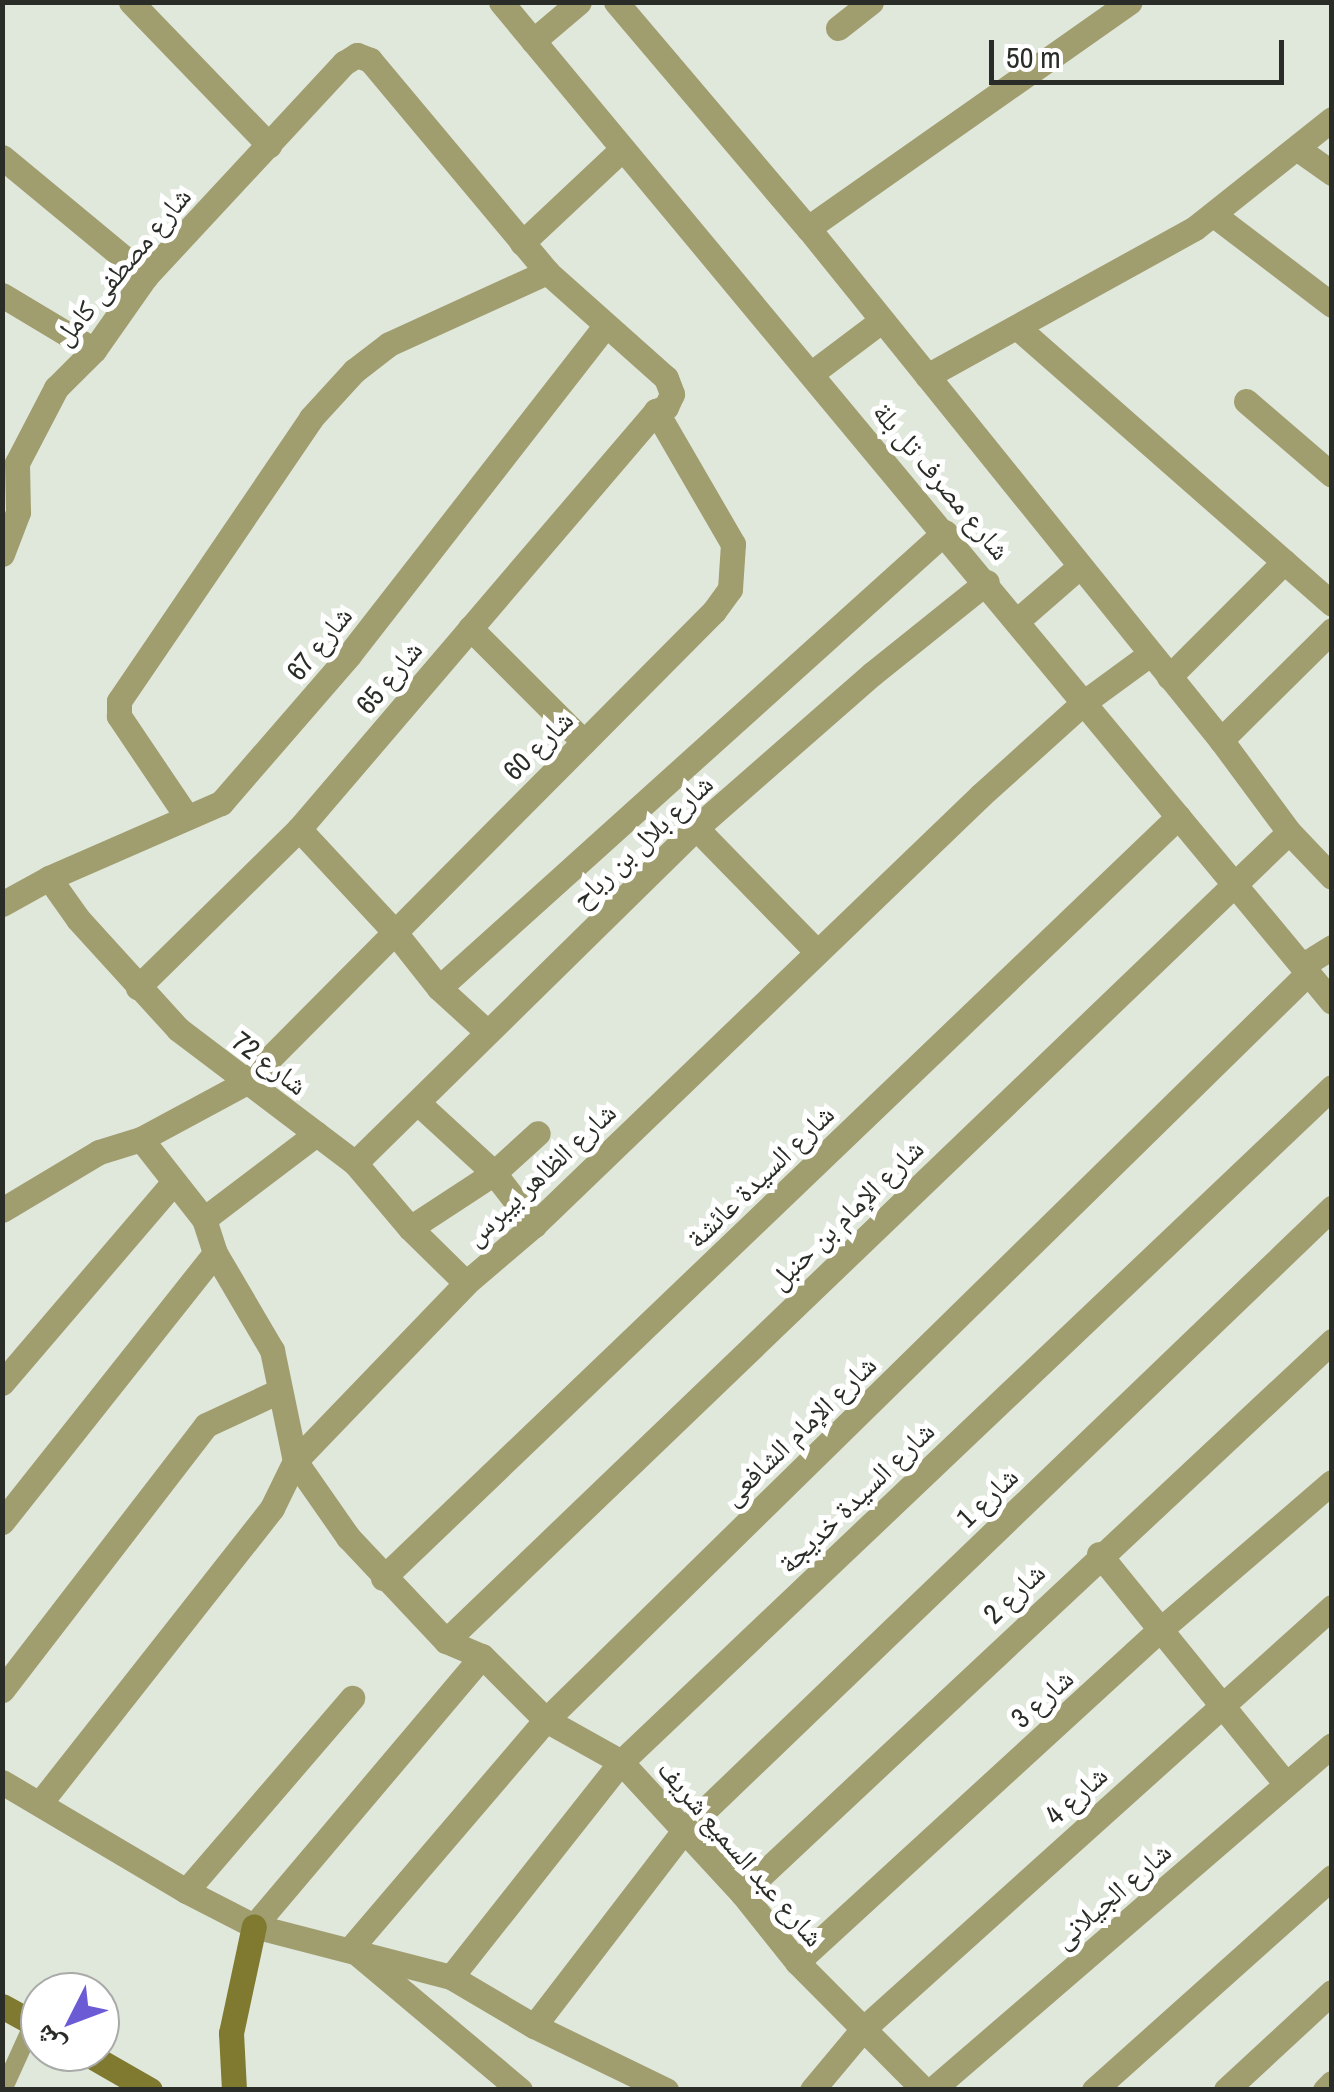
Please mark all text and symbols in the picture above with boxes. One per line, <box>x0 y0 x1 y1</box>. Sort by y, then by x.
scale bar <box>994 20 1289 82</box>
text: 50 m <box>1006 37 1061 77</box>
street label: شارع مصطفى كامل <box>46 180 198 352</box>
street label: شارع مصرف تل بلة <box>866 395 1018 567</box>
street label: شارع 67 <box>279 599 359 687</box>
street label: شارع 65 <box>349 634 429 720</box>
street label: شارع 60 <box>496 703 580 787</box>
street label: شارع بلال بن رباح <box>564 767 720 915</box>
street label: شارع 72 <box>226 1024 314 1102</box>
street label: شارع الظاهر بيبرس <box>457 1095 623 1253</box>
street label: شارع السيدة عائشة <box>679 1097 841 1255</box>
street label: شارع الإمام بن حنبل <box>762 1132 930 1296</box>
street label: شارع الإمام الشافعى <box>715 1348 883 1512</box>
street label: شارع السيدة خديجة <box>771 1414 941 1580</box>
street label: شارع 1 <box>949 1460 1025 1534</box>
street label: شارع 2 <box>976 1556 1052 1630</box>
street label: شارع 3 <box>1004 1661 1080 1735</box>
street label: شارع عبد السميع شريف <box>651 1753 831 1953</box>
street label: شارع 4 <box>1038 1758 1114 1832</box>
street label: شارع الجيلانى <box>1046 1835 1178 1955</box>
north arrow <box>20 1972 120 2072</box>
text: ش <box>25 2017 73 2064</box>

